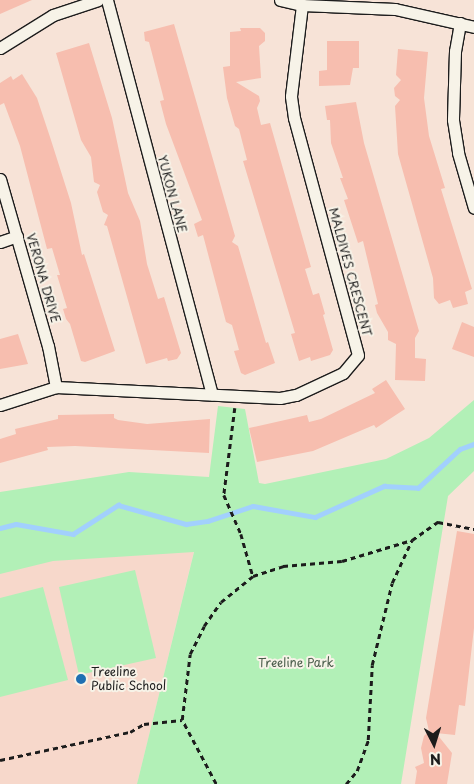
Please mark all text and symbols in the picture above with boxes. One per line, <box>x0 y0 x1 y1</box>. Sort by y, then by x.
street label: YUKON LANE <box>155 154 189 234</box>
street label: MALDIVES CRESCENT <box>326 206 374 338</box>
street label: VERONA DRIVE <box>23 232 63 324</box>
park label: Treeline Park <box>258 656 334 670</box>
place label: Treeline Public School <box>91 665 167 693</box>
marker: Treeline Public School <box>75 673 87 685</box>
north arrow <box>409 719 459 769</box>
text: N <box>429 748 442 770</box>

